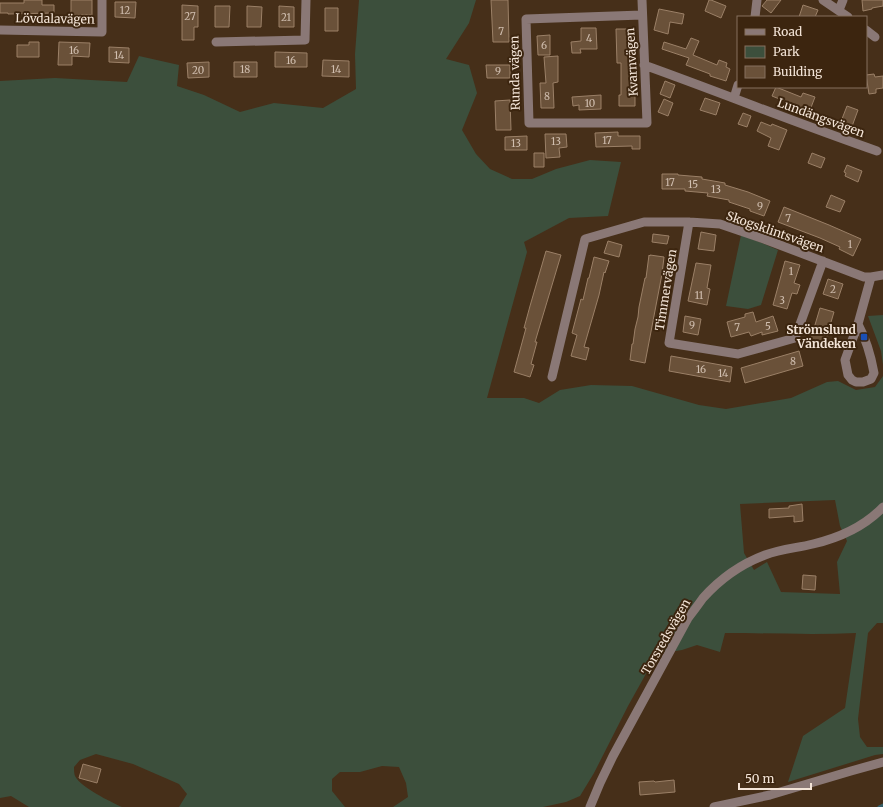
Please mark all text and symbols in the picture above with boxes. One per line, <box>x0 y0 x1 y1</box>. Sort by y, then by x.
house number: 12 <box>120 4 130 17</box>
street label: Lövdalavägen <box>15 10 95 27</box>
house number: 27 <box>184 10 196 23</box>
house number: 21 <box>281 11 292 24</box>
legend <box>737 16 867 88</box>
text: Road <box>773 24 802 39</box>
house number: 7 <box>498 25 504 38</box>
street label: Kvarnvägen <box>622 27 641 97</box>
house number: 4 <box>586 32 592 45</box>
street label: Runda vägen <box>506 35 523 111</box>
house number: 6 <box>541 39 547 52</box>
house number: 16 <box>69 44 79 57</box>
text: Park <box>773 44 800 59</box>
house number: 14 <box>114 49 124 62</box>
house number: 16 <box>286 54 296 67</box>
house number: 18 <box>240 63 250 76</box>
house number: 14 <box>331 63 341 76</box>
house number: 20 <box>192 64 204 77</box>
text: Building <box>773 64 823 79</box>
house number: 9 <box>495 65 501 78</box>
house number: 8 <box>544 90 550 103</box>
street label: Lundängsvägen <box>775 95 867 140</box>
house number: 10 <box>585 97 595 110</box>
house number: 17 <box>602 134 612 147</box>
house number: 13 <box>551 135 561 148</box>
house number: 13 <box>511 137 521 150</box>
house number: 17 <box>665 176 675 189</box>
house number: 15 <box>688 178 698 191</box>
house number: 13 <box>711 183 721 196</box>
house number: 9 <box>757 200 763 213</box>
street label: Skogsklintsvägen <box>724 208 826 255</box>
house number: 7 <box>785 212 791 225</box>
house number: 1 <box>848 238 853 251</box>
street label: Timmervägen <box>652 248 679 332</box>
house number: 1 <box>789 265 794 278</box>
house number: 2 <box>830 283 836 296</box>
house number: 11 <box>695 289 704 302</box>
house number: 3 <box>779 294 785 307</box>
house number: 9 <box>689 319 695 332</box>
house number: 5 <box>765 320 771 333</box>
house number: 7 <box>734 321 740 334</box>
place label: Strömslund Vändeken <box>786 322 857 351</box>
marker: Strömslund Vändeken <box>859 332 869 342</box>
house number: 8 <box>790 355 796 368</box>
house number: 16 <box>696 363 706 376</box>
house number: 14 <box>718 367 728 380</box>
street label: Torsredsvägen <box>638 596 693 677</box>
scale bar <box>739 765 811 791</box>
text: 50 m <box>745 771 774 786</box>

